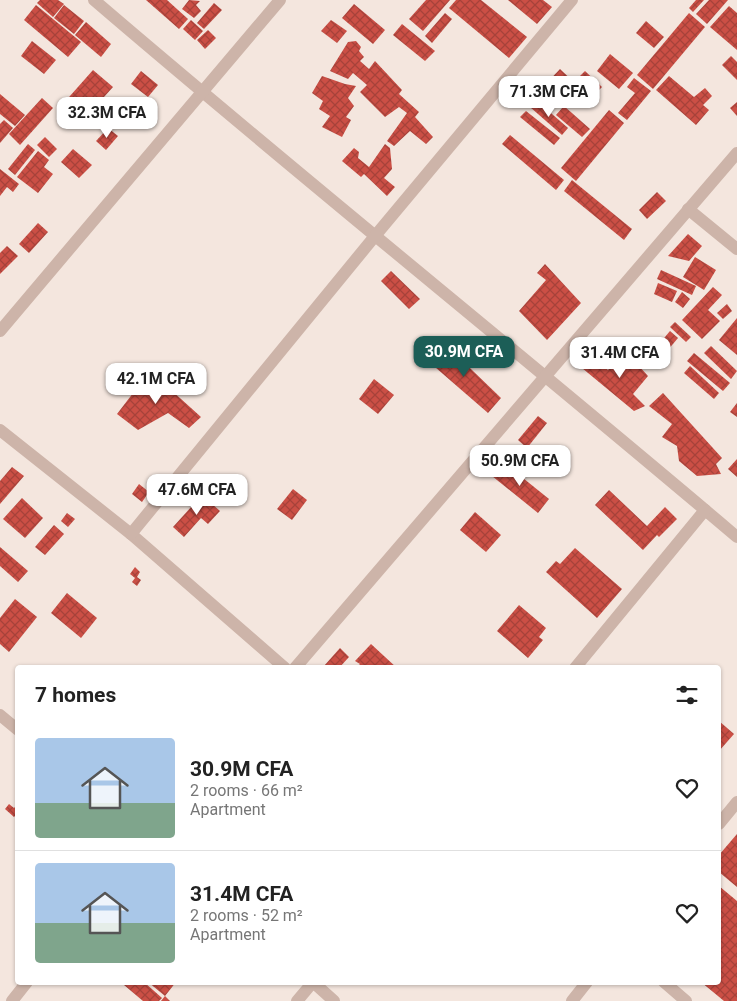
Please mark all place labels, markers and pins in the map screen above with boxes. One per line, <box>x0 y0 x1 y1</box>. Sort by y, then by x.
pin: 71.3M CFA <box>492 76 606 118</box>
pin: 32.3M CFA <box>50 96 164 139</box>
pin: 30.9M CFA <box>407 336 521 378</box>
pin: 31.4M CFA <box>563 336 677 379</box>
pin: 42.1M CFA <box>99 362 213 405</box>
pin: 50.9M CFA <box>463 444 577 487</box>
pin: 47.6M CFA <box>140 474 254 516</box>

